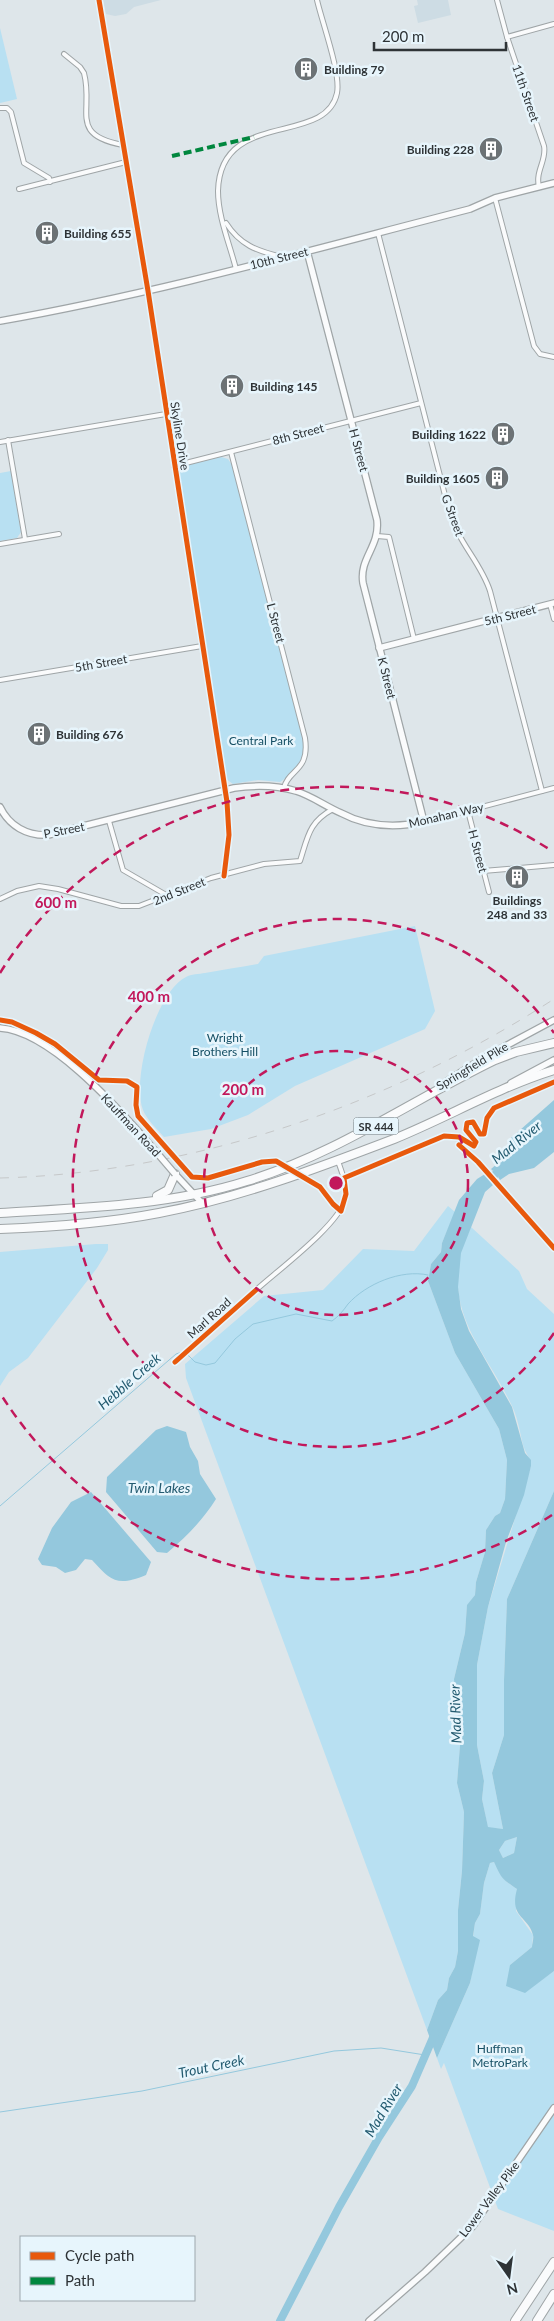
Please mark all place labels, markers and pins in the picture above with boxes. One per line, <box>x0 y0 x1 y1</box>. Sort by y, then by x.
building icon: Building 79 <box>293 56 319 82</box>
place label: Building 79 <box>324 62 384 77</box>
building icon: Building 228 <box>478 136 504 162</box>
place label: Building 228 <box>407 142 474 157</box>
building icon: Building 655 <box>34 220 60 246</box>
place label: Building 655 <box>64 226 131 241</box>
building icon: Building 145 <box>219 373 245 399</box>
place label: Building 145 <box>250 379 317 394</box>
building icon: Building 1622 <box>490 421 516 447</box>
place label: Building 1622 <box>412 427 486 442</box>
building icon: Building 1605 <box>484 465 510 491</box>
place label: Building 1605 <box>406 471 480 486</box>
building icon: Building 676 <box>26 721 52 747</box>
place label: Building 676 <box>56 727 123 742</box>
building icon: Buildings 248 and 33 <box>504 864 530 890</box>
place label: Buildings 248 and 33 <box>487 893 547 922</box>
centre of rings <box>327 1174 345 1192</box>

